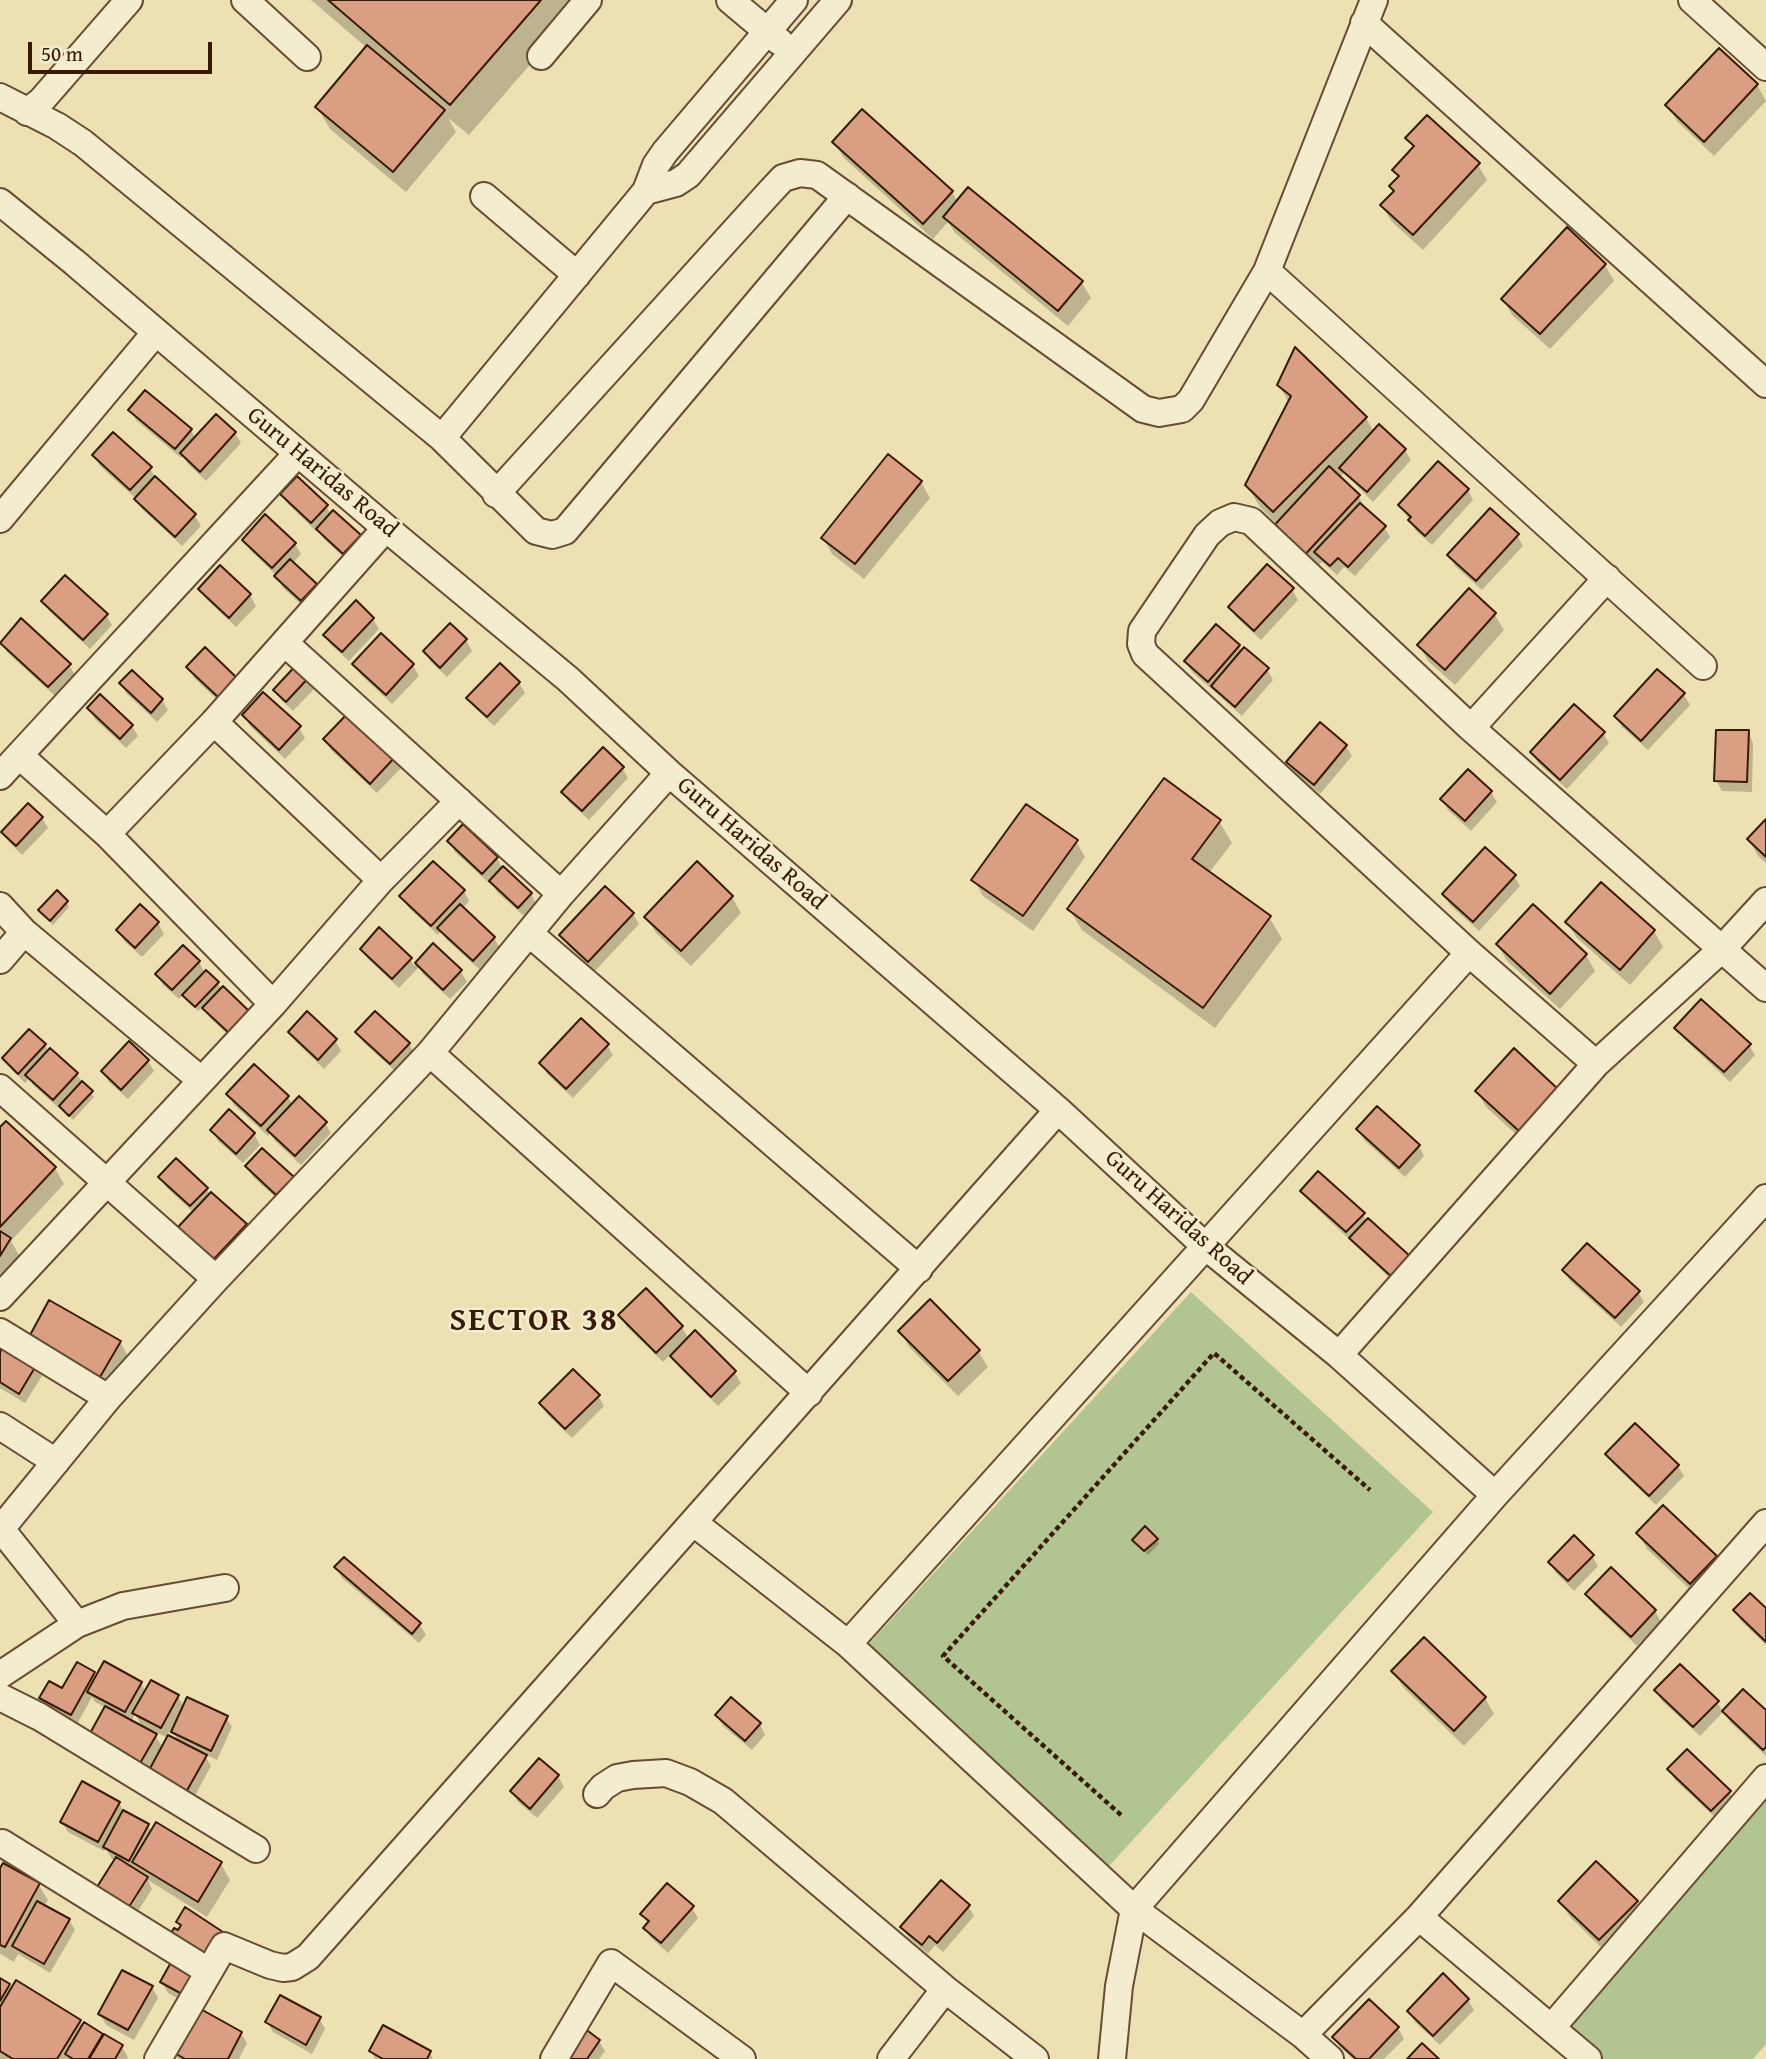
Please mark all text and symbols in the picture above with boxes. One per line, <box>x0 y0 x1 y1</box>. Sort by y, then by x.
scale bar <box>32 28 215 72</box>
text: 50 m <box>41 38 83 69</box>
street label: Guru Haridas Road <box>241 401 403 545</box>
street label: Guru Haridas Road <box>670 771 832 917</box>
street label: Guru Haridas Road <box>1098 1144 1258 1292</box>
district label: SECTOR 38 <box>451 1303 617 1341</box>

